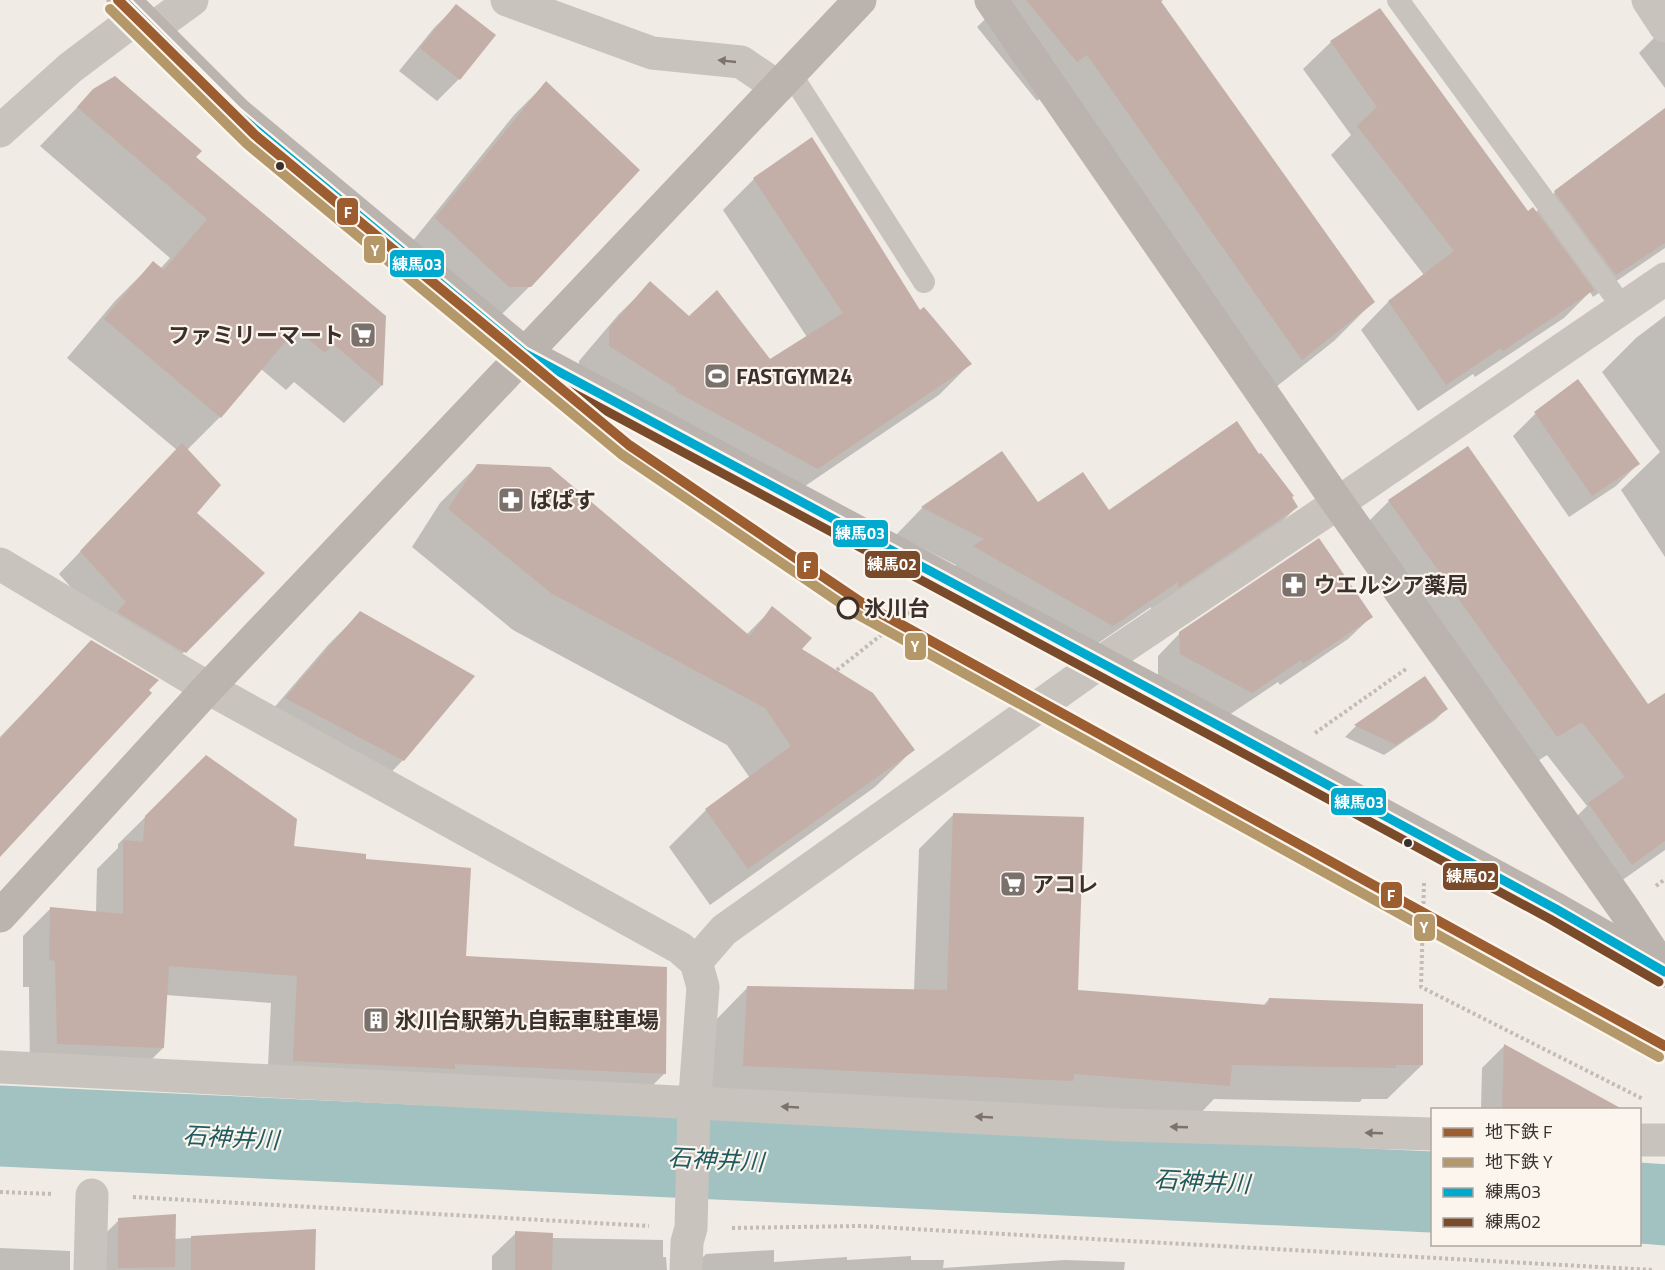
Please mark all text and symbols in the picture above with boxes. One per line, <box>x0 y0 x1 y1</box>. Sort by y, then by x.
one-way arrow <box>718 56 737 66</box>
unlabelled marker <box>274 160 286 172</box>
line badge: F <box>336 197 359 226</box>
text: F <box>344 200 353 224</box>
line badge: Y <box>363 235 386 264</box>
text: Y <box>371 238 380 262</box>
line badge: 練馬03 <box>389 249 445 278</box>
text: 練馬03 <box>392 252 442 276</box>
place label: ファミリーマート <box>168 318 344 352</box>
supermarket icon: ファミリーマート <box>348 320 378 350</box>
place label: FASTGYM24 <box>736 359 853 393</box>
sports icon: FASTGYM24 <box>702 361 732 391</box>
place label: ぱぱす <box>530 483 596 517</box>
pharmacy icon: ぱぱす <box>496 485 526 515</box>
line badge: 練馬03 <box>832 519 889 548</box>
text: 練馬03 <box>835 521 885 545</box>
line badge: 練馬02 <box>864 550 921 579</box>
line badge: F <box>796 551 819 580</box>
text: 練馬02 <box>867 552 917 576</box>
text: F <box>803 554 812 578</box>
place label: ウエルシア薬局 <box>1314 568 1468 602</box>
pharmacy icon: ウエルシア薬局 <box>1279 570 1309 600</box>
place label: 氷川台 <box>864 591 930 625</box>
marker: 氷川台 <box>837 597 859 619</box>
line badge: Y <box>904 632 927 661</box>
text: Y <box>911 634 920 658</box>
line badge: 練馬03 <box>1330 787 1387 816</box>
text: 練馬03 <box>1334 790 1384 814</box>
unlabelled marker <box>1402 837 1414 849</box>
line badge: 練馬02 <box>1442 862 1499 891</box>
text: 練馬02 <box>1446 864 1496 888</box>
place label: アコレ <box>1032 867 1098 901</box>
supermarket icon: アコレ <box>998 869 1028 899</box>
line badge: F <box>1380 881 1403 909</box>
text: F <box>1387 883 1396 907</box>
line badge: Y <box>1413 913 1436 942</box>
text: Y <box>1420 915 1429 939</box>
place label: 氷川台駅第九自転車駐車場 <box>395 1003 659 1037</box>
building icon: 氷川台駅第九自転車駐車場 <box>361 1005 391 1035</box>
one-way arrow <box>780 1102 799 1111</box>
legend <box>1431 1108 1641 1246</box>
one-way arrow <box>975 1113 994 1122</box>
water label: 石神井川 <box>182 1117 283 1158</box>
text: 地下鉄 F <box>1485 1118 1552 1145</box>
one-way arrow <box>1170 1122 1189 1131</box>
one-way arrow <box>1365 1128 1384 1137</box>
water label: 石神井川 <box>667 1139 768 1180</box>
text: 地下鉄 Y <box>1485 1148 1553 1175</box>
water label: 石神井川 <box>1153 1161 1254 1202</box>
text: 練馬03 <box>1485 1178 1541 1205</box>
text: 練馬02 <box>1485 1208 1541 1235</box>

